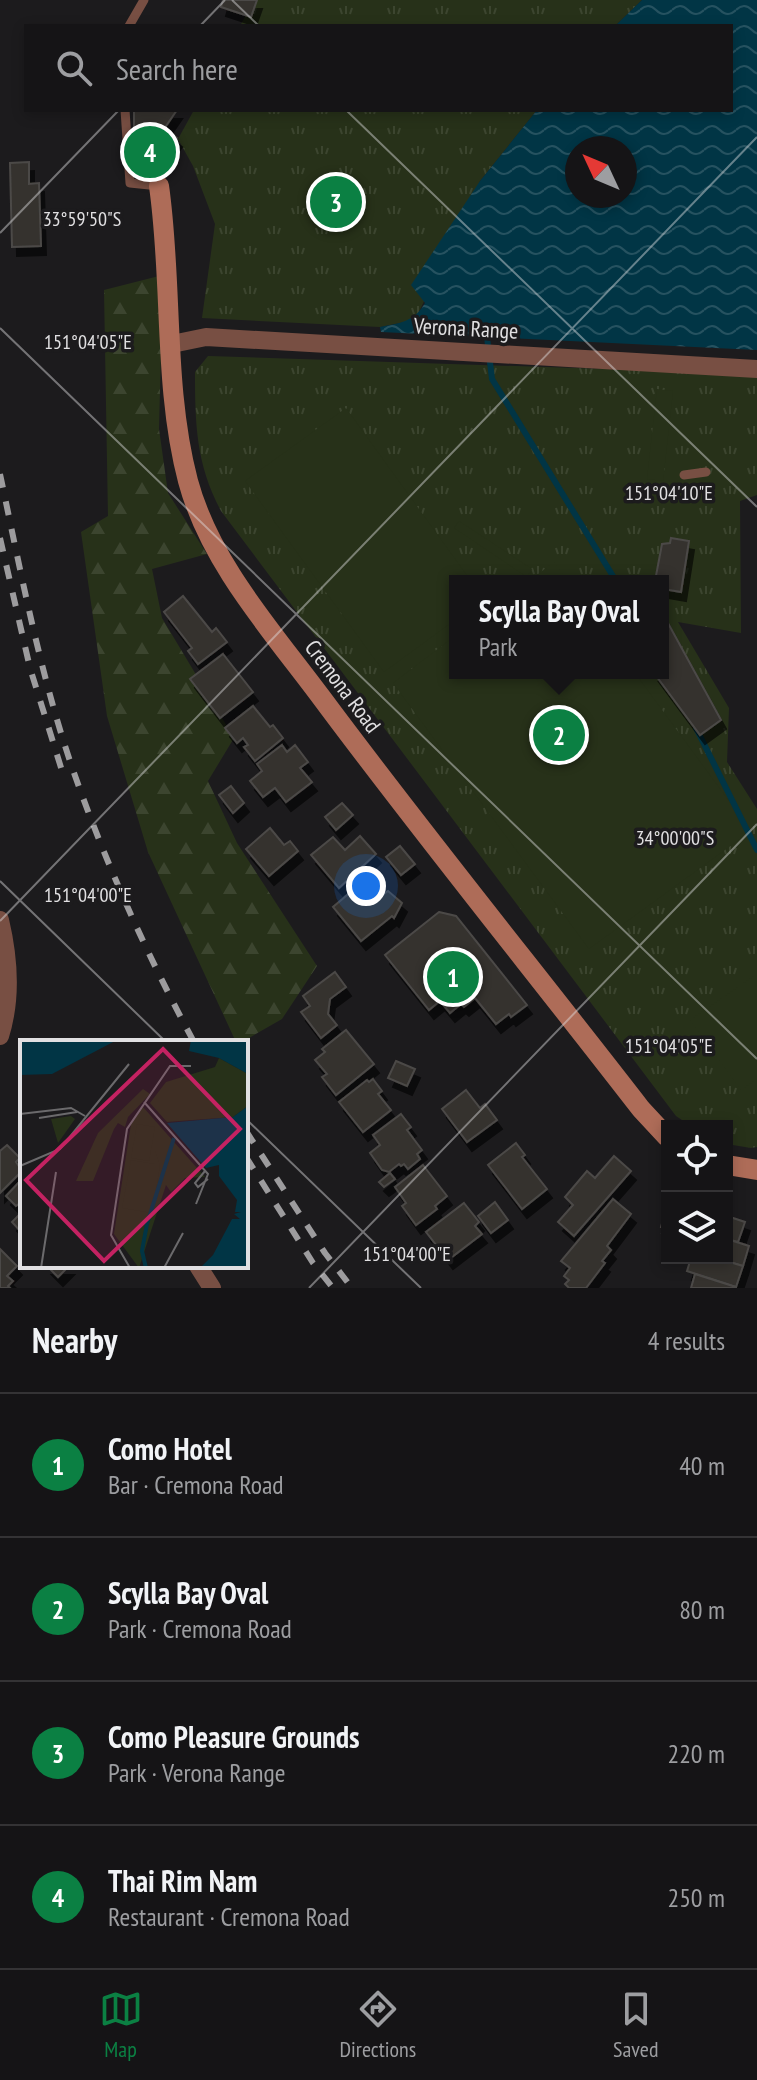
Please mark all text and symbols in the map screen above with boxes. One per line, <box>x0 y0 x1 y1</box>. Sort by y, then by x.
search box <box>24 24 733 112</box>
icon: search <box>52 46 96 90</box>
text: Search here <box>116 49 238 88</box>
pin: 4 <box>124 122 176 182</box>
north arrow <box>565 136 637 208</box>
pin: 3 <box>310 172 362 232</box>
text: 33°59'50"S <box>43 206 121 232</box>
street label: Verona Range <box>412 311 519 345</box>
text: 151°04'05"E <box>44 329 132 355</box>
text: 151°04'10"E <box>625 480 713 506</box>
popup <box>449 575 669 679</box>
text: Scylla Bay Oval <box>479 591 639 630</box>
text: Park <box>479 630 517 663</box>
street label: Cremona Road <box>299 634 387 738</box>
pin: 2 <box>533 705 585 765</box>
text: 34°00'00"S <box>636 825 714 851</box>
your location <box>346 866 386 906</box>
text: 151°04'00"E <box>44 882 132 908</box>
pin: 1 <box>427 947 479 1007</box>
text: 151°04'05"E <box>625 1033 713 1059</box>
inset map <box>20 1040 248 1268</box>
map controls <box>661 1120 733 1264</box>
button: locate <box>661 1120 733 1192</box>
button: layers <box>661 1192 733 1264</box>
text: 151°04'00"E <box>363 1241 451 1267</box>
text: Nearby <box>32 1318 117 1362</box>
text: 4 results <box>648 1324 725 1357</box>
text: Como Hotel <box>108 1429 232 1468</box>
text: 1 <box>52 1449 64 1482</box>
text: 40 m <box>679 1449 725 1482</box>
text: Bar · Cremona Road <box>108 1468 284 1501</box>
text: Scylla Bay Oval <box>108 1573 268 1612</box>
text: 2 <box>52 1593 64 1626</box>
text: 80 m <box>679 1593 725 1626</box>
text: Park · Cremona Road <box>108 1612 292 1645</box>
text: Como Pleasure Grounds <box>108 1717 360 1756</box>
text: 3 <box>52 1737 64 1770</box>
text: 220 m <box>667 1737 725 1770</box>
text: Park · Verona Range <box>108 1756 285 1789</box>
text: Thai Rim Nam <box>108 1861 257 1900</box>
text: 4 <box>52 1881 64 1914</box>
text: 250 m <box>667 1881 725 1914</box>
text: Restaurant · Cremona Road <box>108 1900 350 1933</box>
tab: Map <box>99 1987 143 2063</box>
tab: Directions <box>340 1987 416 2063</box>
tab: Saved <box>613 1987 658 2063</box>

